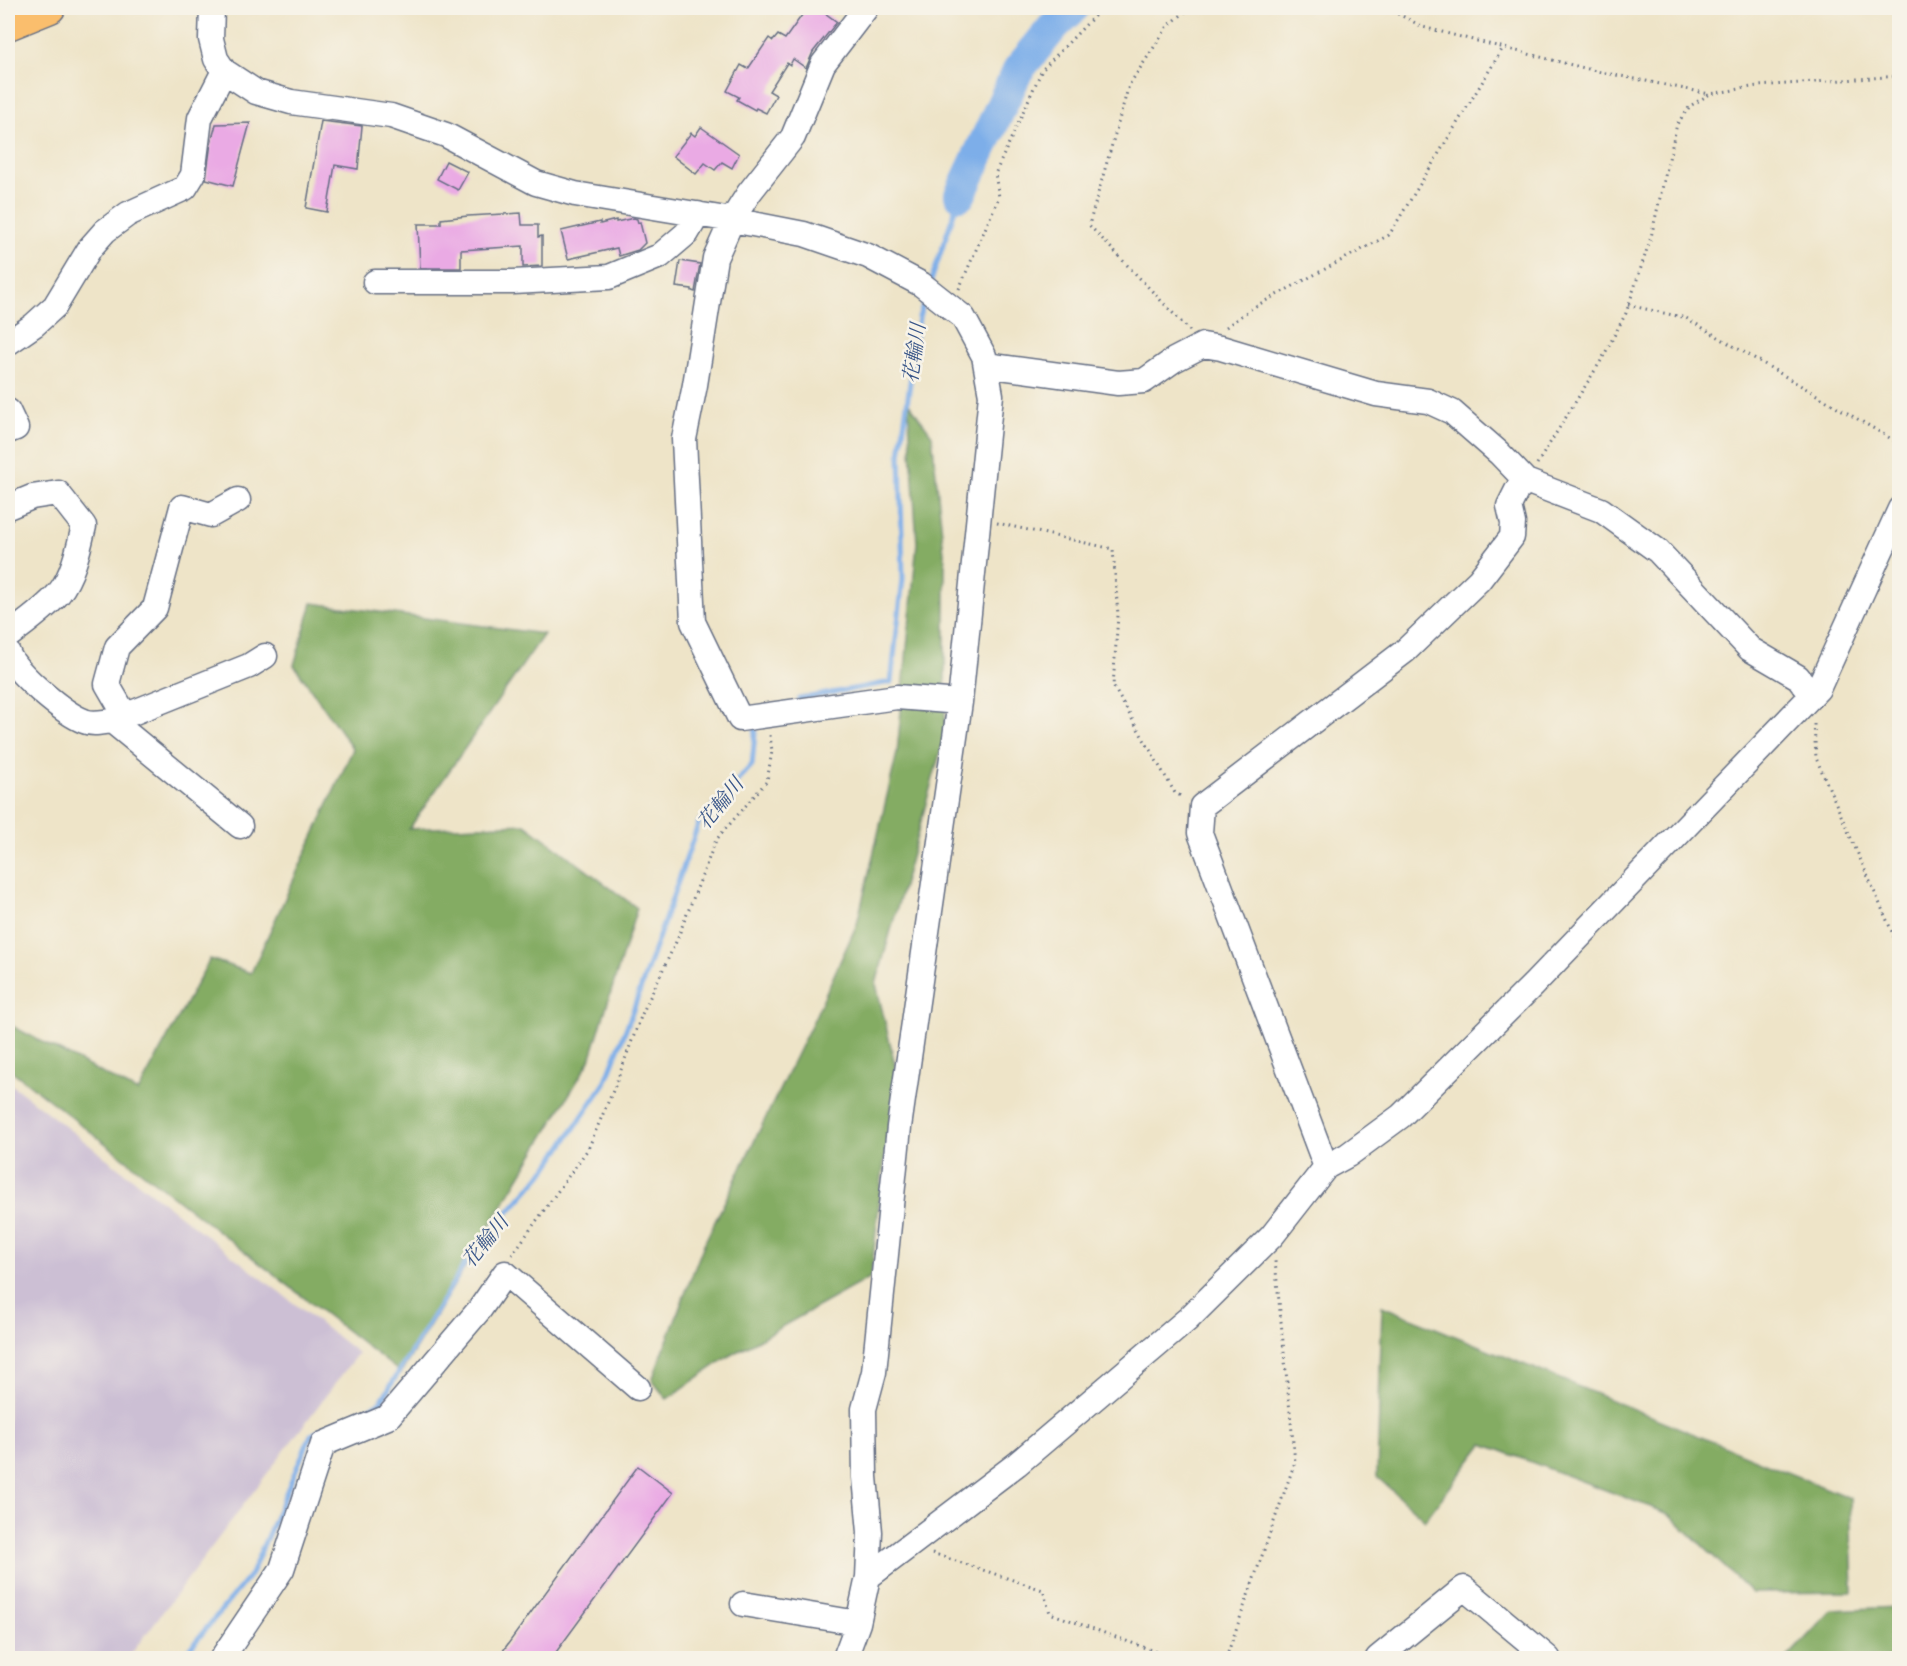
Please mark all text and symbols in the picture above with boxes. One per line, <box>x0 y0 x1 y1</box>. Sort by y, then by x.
water label: 花輪川 <box>900 320 930 384</box>
water label: 花輪川 <box>693 772 749 834</box>
water label: 花輪川 <box>458 1210 514 1272</box>

